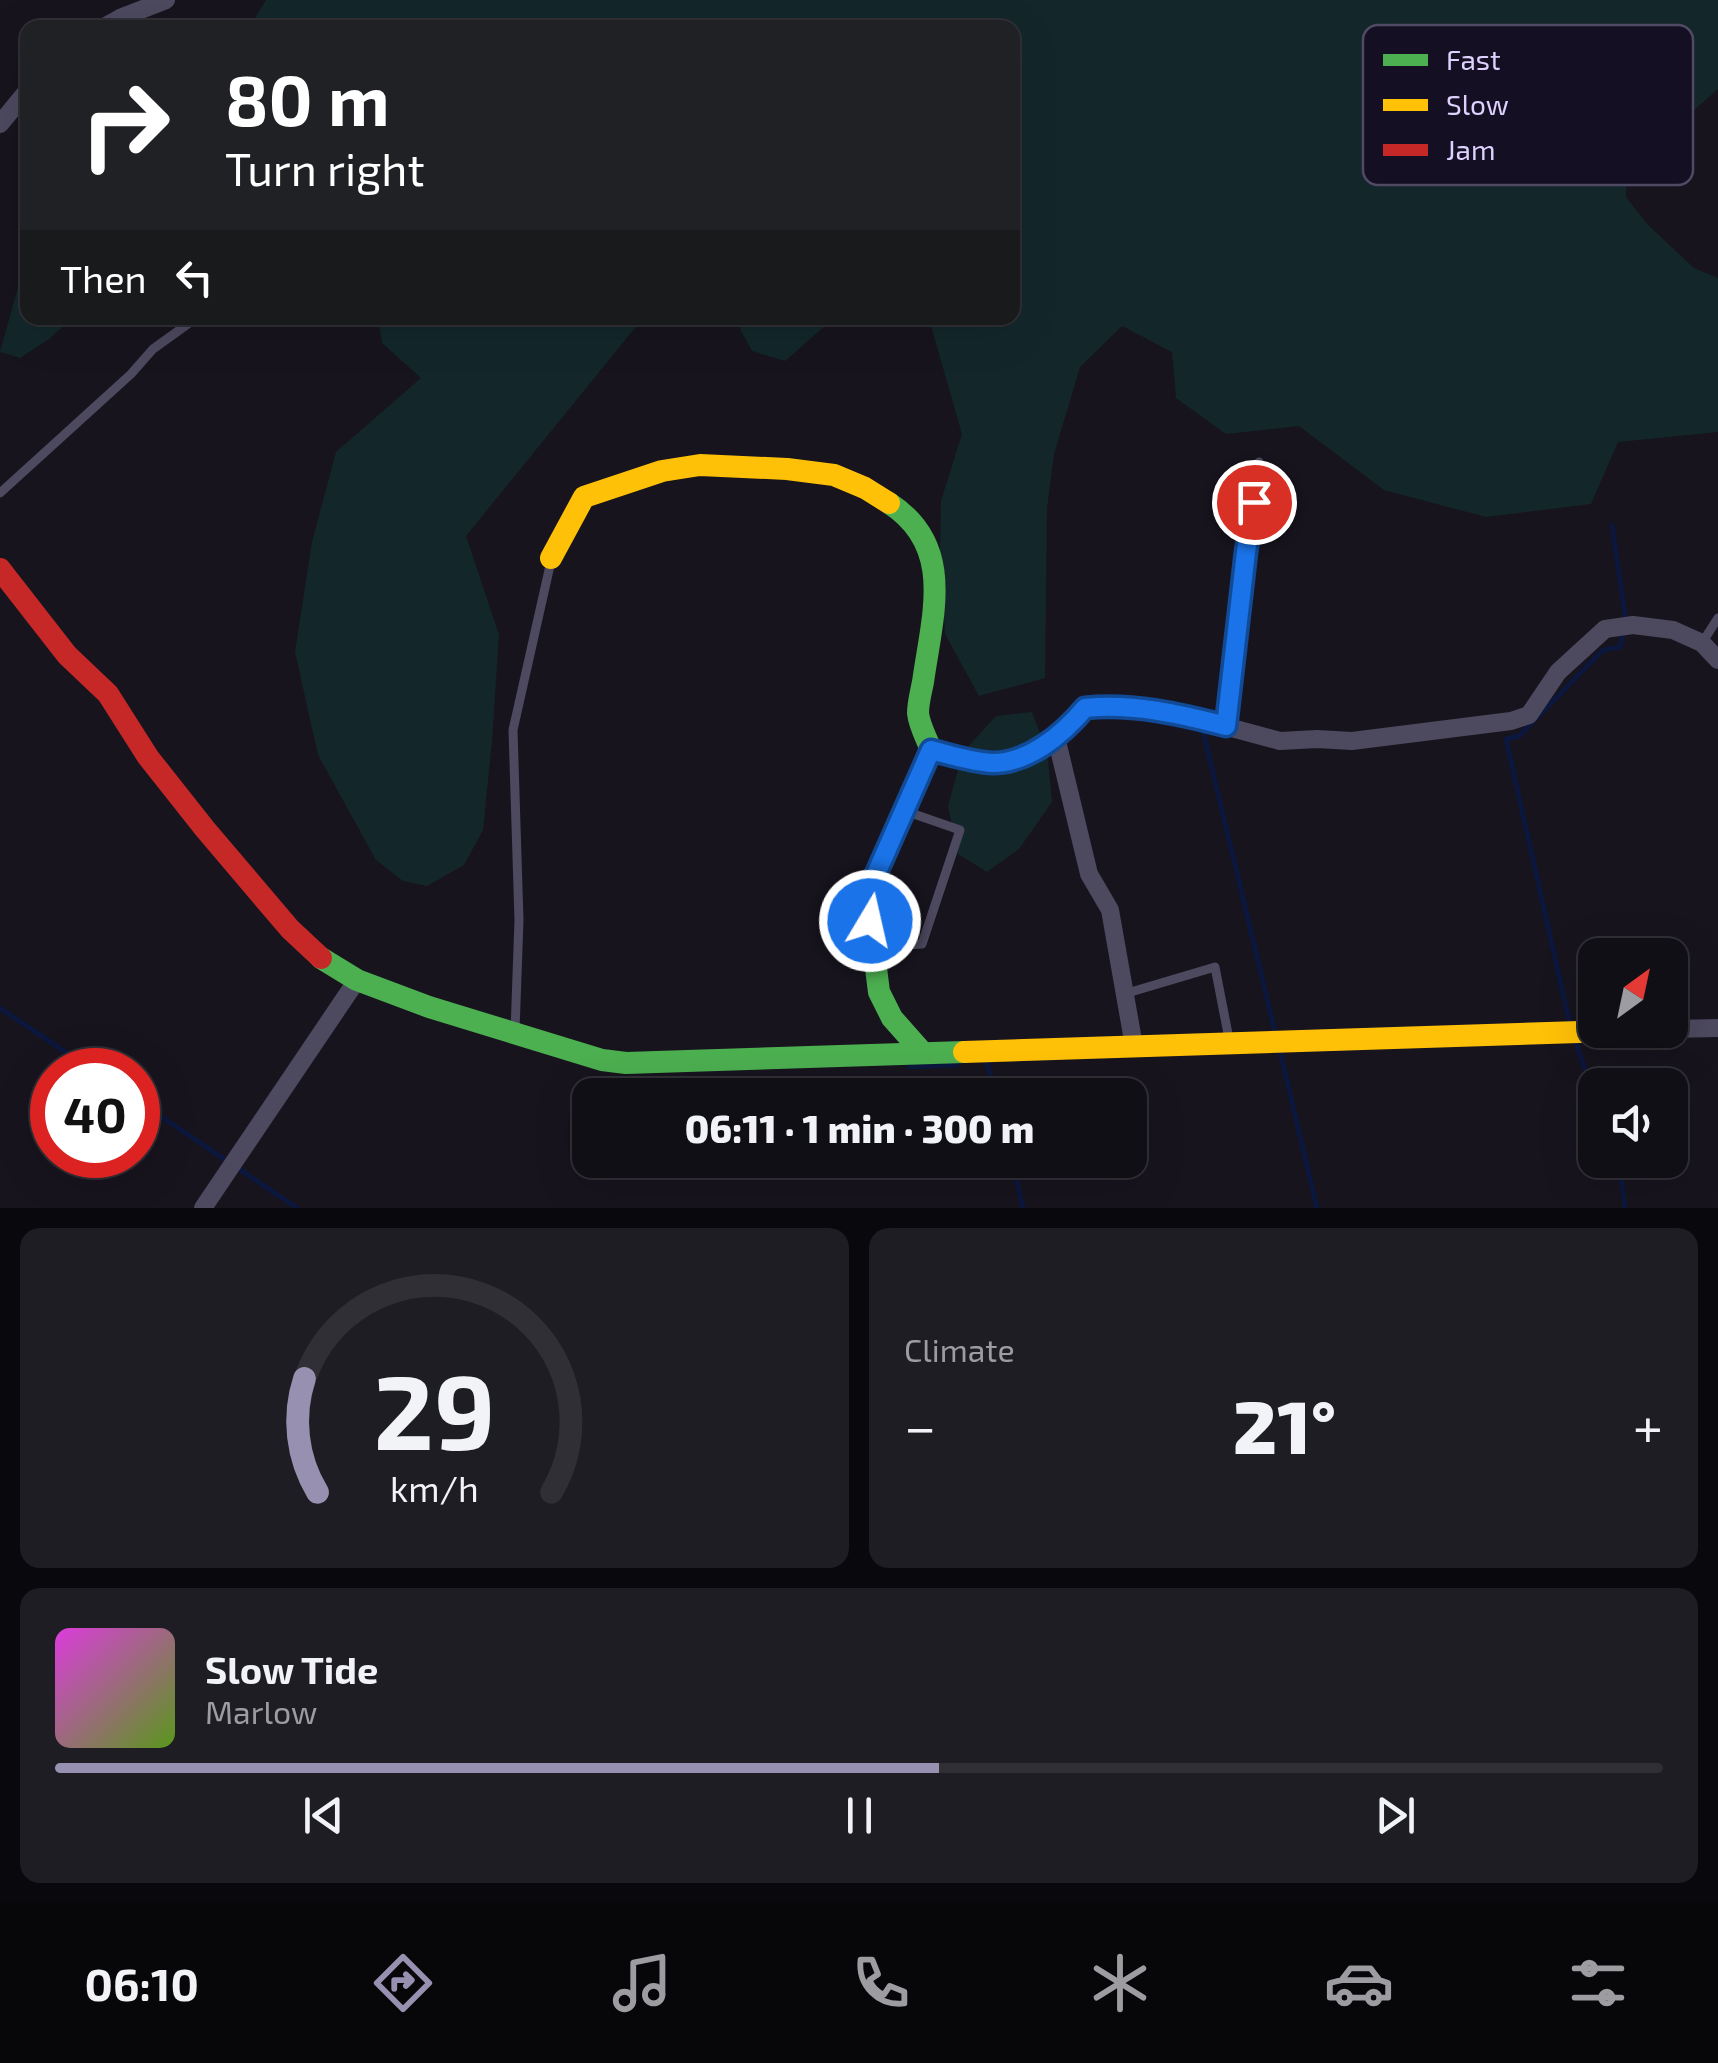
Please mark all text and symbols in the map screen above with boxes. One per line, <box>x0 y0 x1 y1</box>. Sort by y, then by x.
legend <box>1363 25 1693 185</box>
text: Fast <box>1446 42 1501 76</box>
text: 80 m <box>225 56 390 140</box>
icon: right <box>60 60 190 190</box>
text: Slow <box>1446 87 1509 121</box>
text: Jam <box>1446 132 1495 166</box>
text: Turn right <box>225 141 425 195</box>
icon: left <box>167 250 222 305</box>
text: Then <box>60 255 147 301</box>
pin <box>1212 460 1297 545</box>
icon: arrive <box>1227 475 1282 530</box>
position arrow <box>818 869 922 973</box>
north arrow <box>1578 938 1688 1048</box>
map controls <box>1578 938 1688 1178</box>
speed limit sign: 40 <box>30 1048 160 1178</box>
button: sound <box>1578 1068 1688 1178</box>
text: 06:11 · 1 min · 300 m <box>685 1105 1034 1151</box>
text: Climate <box>904 1330 1015 1368</box>
text: 29 <box>374 1346 495 1471</box>
text: 21° <box>1233 1379 1336 1469</box>
text: − <box>904 1392 936 1458</box>
text: + <box>1633 1392 1663 1458</box>
text: km/h <box>390 1466 479 1509</box>
text: Slow Tide <box>205 1646 378 1692</box>
text: Marlow <box>205 1692 317 1730</box>
icon: previous <box>296 1788 351 1843</box>
icon: pause <box>832 1788 887 1843</box>
icon: next <box>1368 1788 1423 1843</box>
icon: directions <box>368 1948 438 2018</box>
icon: music <box>607 1948 677 2018</box>
icon: phone <box>846 1948 916 2018</box>
icon: climate <box>1085 1948 1155 2018</box>
icon: car <box>1324 1948 1394 2018</box>
icon: filters <box>1563 1948 1633 2018</box>
text: 06:10 <box>85 1956 199 2010</box>

